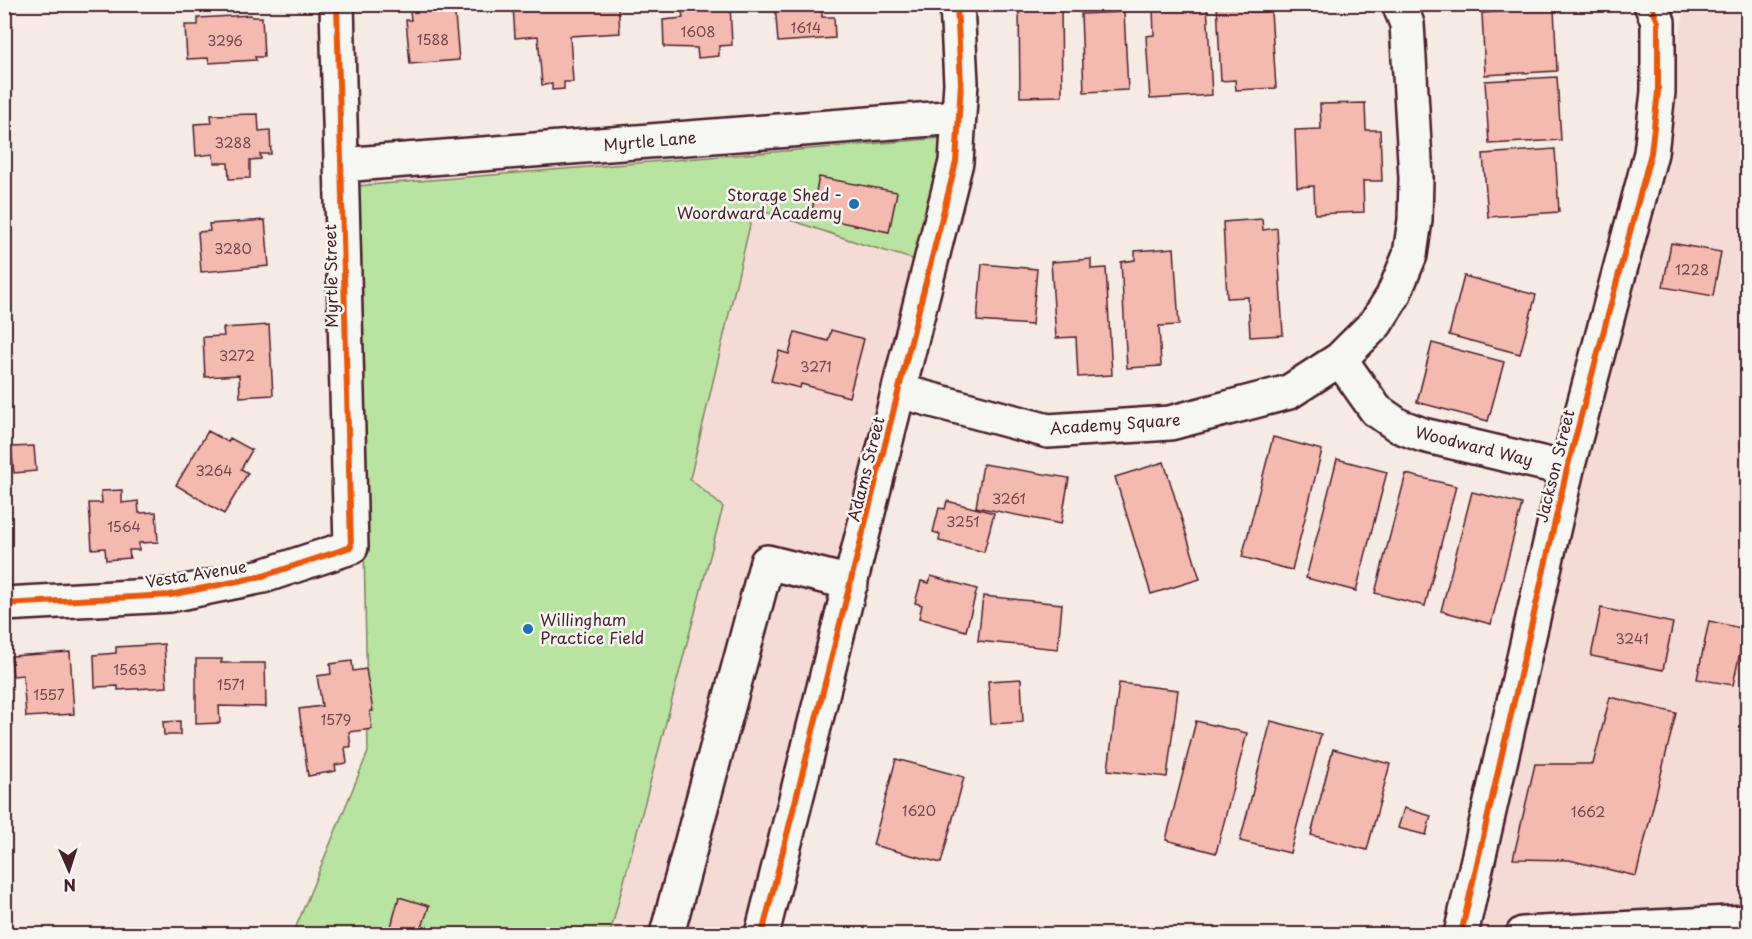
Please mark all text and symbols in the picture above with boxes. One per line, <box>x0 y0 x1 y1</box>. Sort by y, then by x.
house number: 1614 <box>791 17 821 38</box>
house number: 1608 <box>681 21 715 42</box>
house number: 1588 <box>417 29 449 50</box>
house number: 3296 <box>207 30 243 51</box>
street label: Myrtle Lane <box>602 124 697 156</box>
house number: 3288 <box>215 132 251 153</box>
place label: Storage Shed - Woordward Academy <box>677 182 842 224</box>
marker: Storage Shed - Woordward Academy <box>847 197 861 211</box>
street label: Myrtle Street <box>317 223 343 328</box>
house number: 3280 <box>214 238 252 259</box>
house number: 1228 <box>1675 259 1709 280</box>
house number: 3272 <box>219 345 255 366</box>
house number: 3271 <box>800 356 832 377</box>
street label: Academy Square <box>1049 406 1181 440</box>
street label: Jackson Street <box>1528 406 1580 525</box>
street label: Adams Street <box>840 413 890 524</box>
street label: Woodward Way <box>1413 419 1536 471</box>
house number: 3264 <box>195 460 233 481</box>
house number: 3261 <box>992 488 1026 509</box>
house number: 3251 <box>946 511 980 532</box>
house number: 1564 <box>107 516 141 537</box>
street label: Vesta Avenue <box>144 553 248 593</box>
place label: Willingham Practice Field <box>540 607 644 649</box>
marker: Willingham Practice Field <box>521 622 535 636</box>
house number: 3241 <box>1615 628 1649 649</box>
house number: 1563 <box>113 659 147 680</box>
house number: 1571 <box>217 674 245 695</box>
house number: 1557 <box>33 684 65 705</box>
house number: 1579 <box>321 709 351 730</box>
house number: 1620 <box>902 800 936 821</box>
house number: 1662 <box>1571 801 1605 822</box>
north arrow <box>39 840 99 900</box>
text: N <box>63 874 77 898</box>

